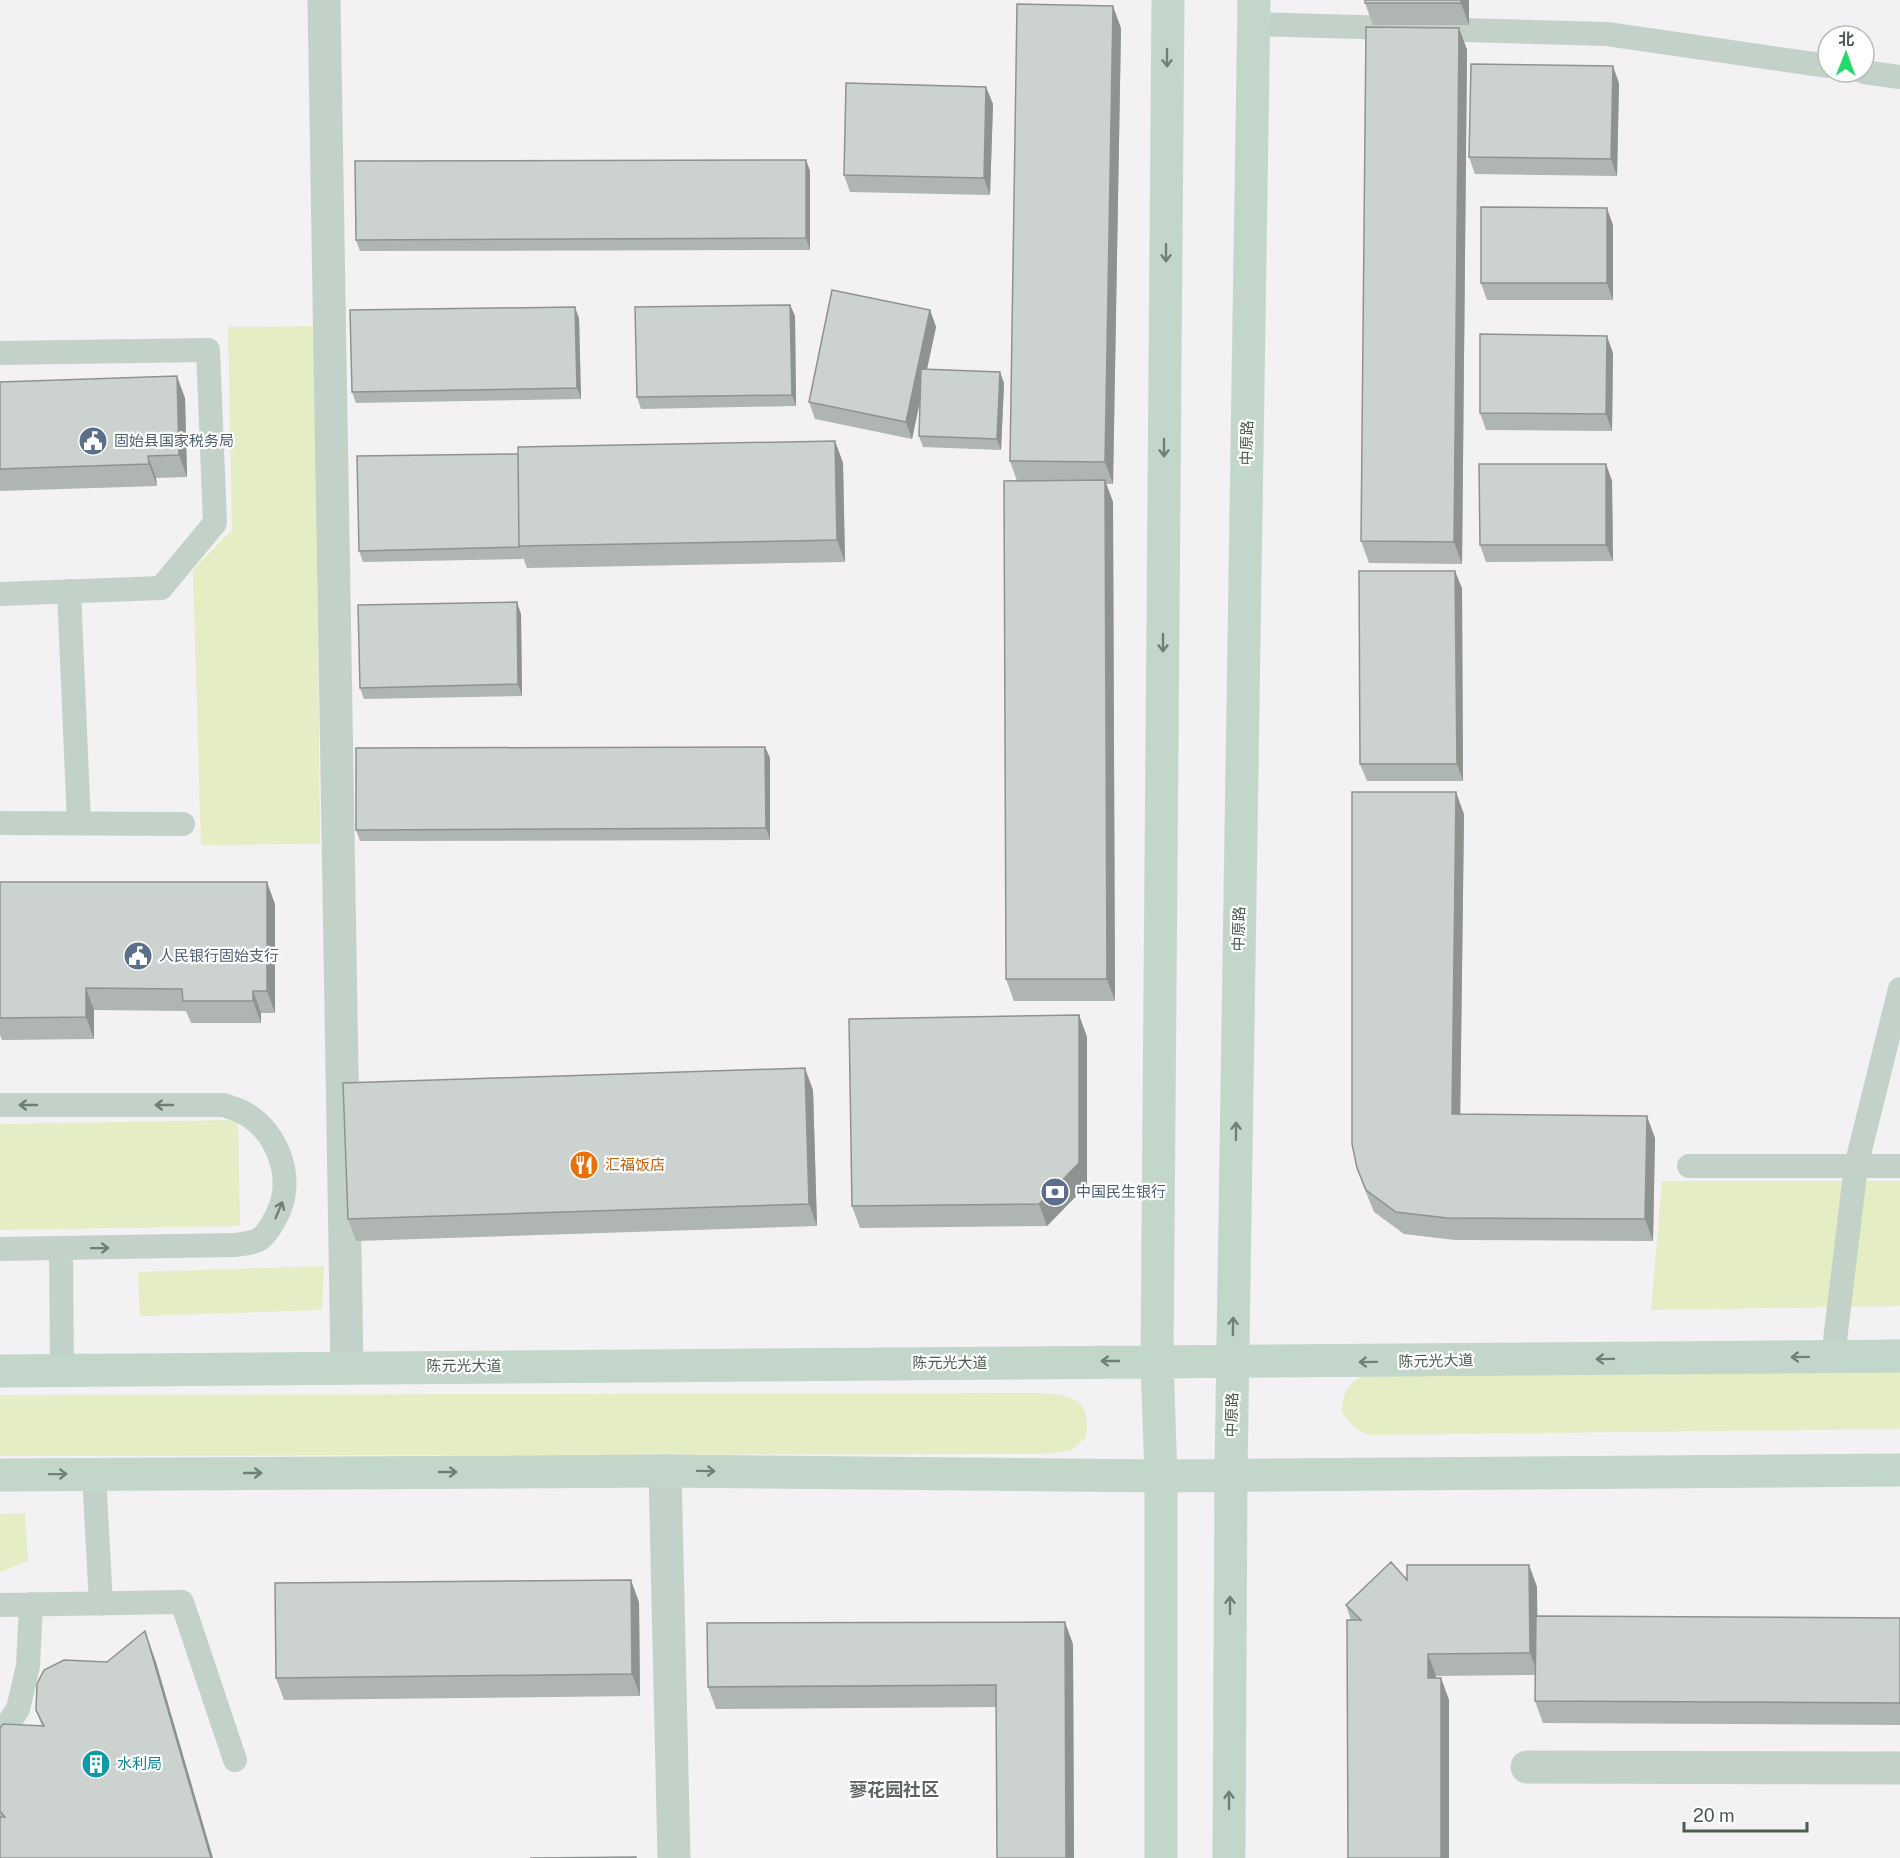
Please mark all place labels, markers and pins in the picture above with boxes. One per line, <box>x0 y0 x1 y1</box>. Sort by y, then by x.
public building icon: 固始县国家税务局 <box>77 425 109 457</box>
place label: 固始县国家税务局 <box>114 432 234 449</box>
public building icon: 人民银行固始支行 <box>122 940 154 972</box>
place label: 人民银行固始支行 <box>159 947 279 964</box>
restaurant icon: 汇福饭店 <box>568 1149 600 1181</box>
place label: 汇福饭店 <box>605 1156 665 1173</box>
bank icon: 中国民生银行 <box>1039 1176 1071 1208</box>
place label: 中国民生银行 <box>1076 1183 1166 1200</box>
building icon: 水利局 <box>80 1748 112 1780</box>
place label: 水利局 <box>117 1755 162 1772</box>

